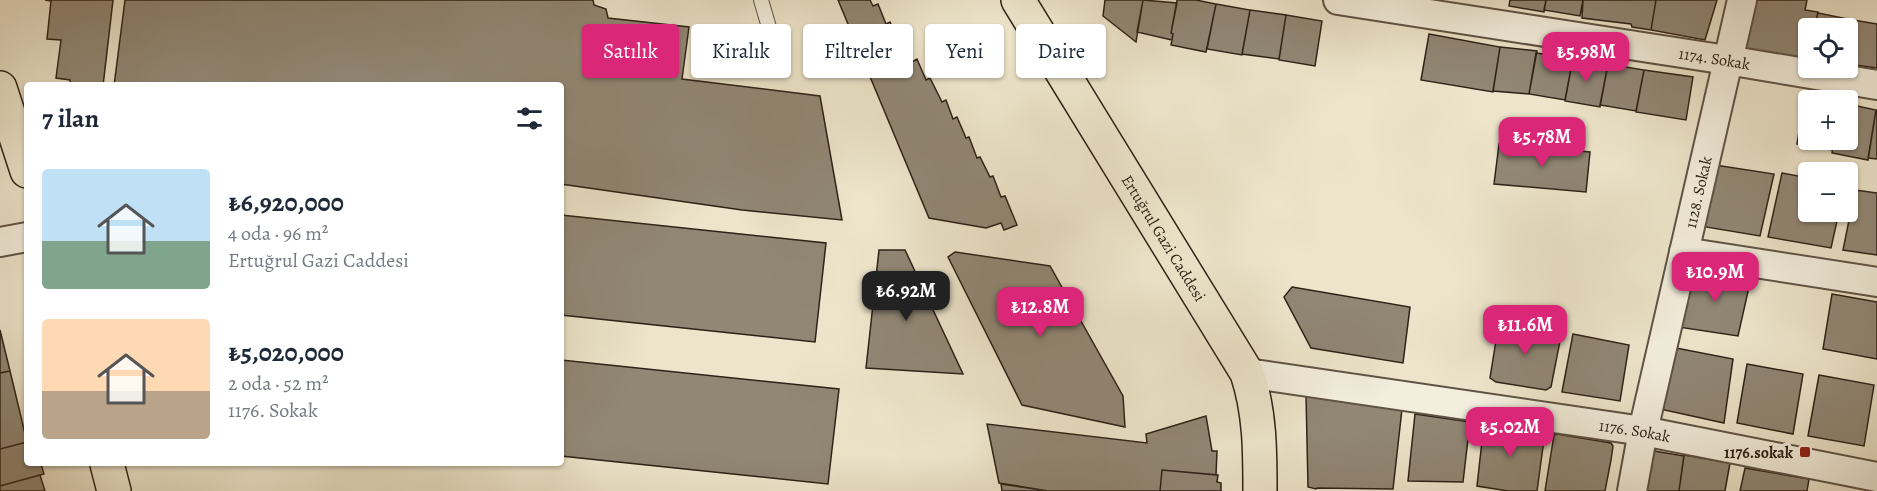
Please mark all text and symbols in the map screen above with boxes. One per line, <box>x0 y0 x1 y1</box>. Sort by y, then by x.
map controls <box>1798 18 1858 222</box>
button: locate <box>1798 18 1858 78</box>
chip: Satılık <box>582 24 679 78</box>
chip: Kiralık <box>691 24 791 78</box>
chip: Filtreler <box>803 24 913 78</box>
chip: Yeni <box>925 24 1004 78</box>
chip: Daire <box>1016 24 1106 78</box>
pin: ₺5.98M <box>1537 32 1635 83</box>
text: ₺5.98M <box>1556 38 1616 65</box>
street label: 1174. Sokak <box>1677 43 1752 76</box>
button: + <box>1798 90 1858 150</box>
text: 7 ilan <box>42 101 99 136</box>
icon: filters <box>513 102 546 135</box>
pin: ₺5.78M <box>1493 117 1591 168</box>
text: ₺5.78M <box>1513 123 1571 150</box>
street label: 1128. Sokak <box>1680 154 1718 231</box>
button: − <box>1798 162 1858 222</box>
street label: Ertuğrul Gazi Caddesi <box>1116 171 1210 306</box>
text: ₺6,920,000 <box>228 185 344 220</box>
icon: home <box>90 193 162 265</box>
text: 4 oda · 96 m² <box>228 220 328 247</box>
text: Ertuğrul Gazi Caddesi <box>228 247 409 274</box>
pin: ₺10.9M <box>1666 252 1764 303</box>
text: ₺10.9M <box>1686 258 1744 285</box>
pin: ₺6.92M <box>857 271 955 322</box>
text: ₺6.92M <box>876 277 936 304</box>
pin: ₺12.8M <box>991 287 1089 338</box>
text: ₺12.8M <box>1011 293 1069 320</box>
pin: ₺11.6M <box>1476 305 1574 356</box>
text: ₺11.6M <box>1497 311 1553 338</box>
text: ₺5,020,000 <box>228 335 344 370</box>
icon: home <box>90 343 162 415</box>
text: 2 oda · 52 m² <box>228 370 329 397</box>
text: 1176. Sokak <box>228 397 318 424</box>
pin: ₺5.02M <box>1461 407 1559 458</box>
text: ₺5.02M <box>1480 413 1540 440</box>
street label: 1176. Sokak <box>1597 415 1672 448</box>
place label: 1176.sokak <box>1724 442 1794 464</box>
marker: 1176.sokak <box>1798 445 1812 459</box>

